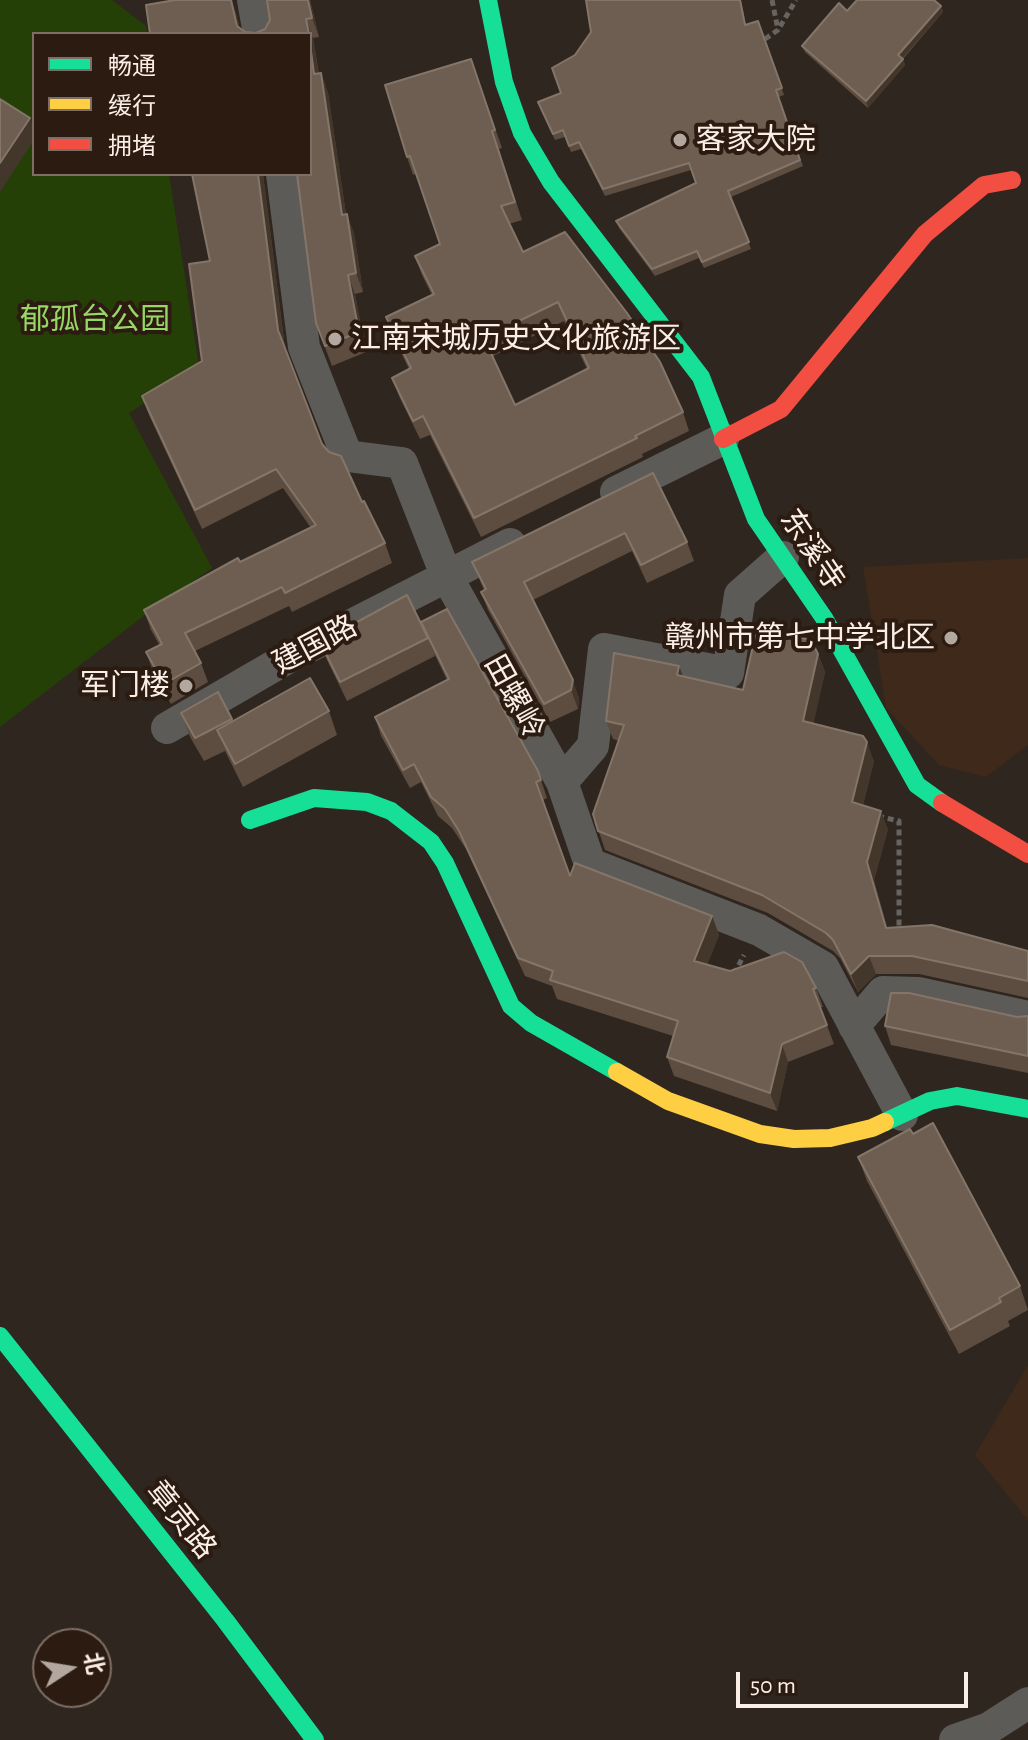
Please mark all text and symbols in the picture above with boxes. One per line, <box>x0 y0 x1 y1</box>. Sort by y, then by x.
legend <box>32 32 312 176</box>
text: 畅通 <box>108 55 156 79</box>
text: 缓行 <box>108 95 156 119</box>
place label: 客家大院 <box>696 122 816 158</box>
marker: 客家大院 <box>671 131 689 149</box>
text: 拥堵 <box>108 135 156 159</box>
park label: 郁孤台公园 <box>20 302 170 338</box>
place label: 江南宋城历史文化旅游区 <box>351 321 681 357</box>
marker: 江南宋城历史文化旅游区 <box>326 330 344 348</box>
street label: 东溪寺 <box>772 503 852 597</box>
street label: 建国路 <box>267 608 363 682</box>
place label: 赣州市第七中学北区 <box>665 620 935 656</box>
marker: 赣州市第七中学北区 <box>942 629 960 647</box>
street label: 田螺岭 <box>476 649 552 745</box>
place label: 军门楼 <box>80 668 170 704</box>
marker: 军门楼 <box>177 677 195 695</box>
street label: 章贡路 <box>139 1474 223 1566</box>
north arrow <box>32 1628 112 1708</box>
text: 北 <box>80 1650 107 1676</box>
scale bar <box>740 1656 972 1706</box>
text: 50 m <box>750 1674 796 1698</box>

